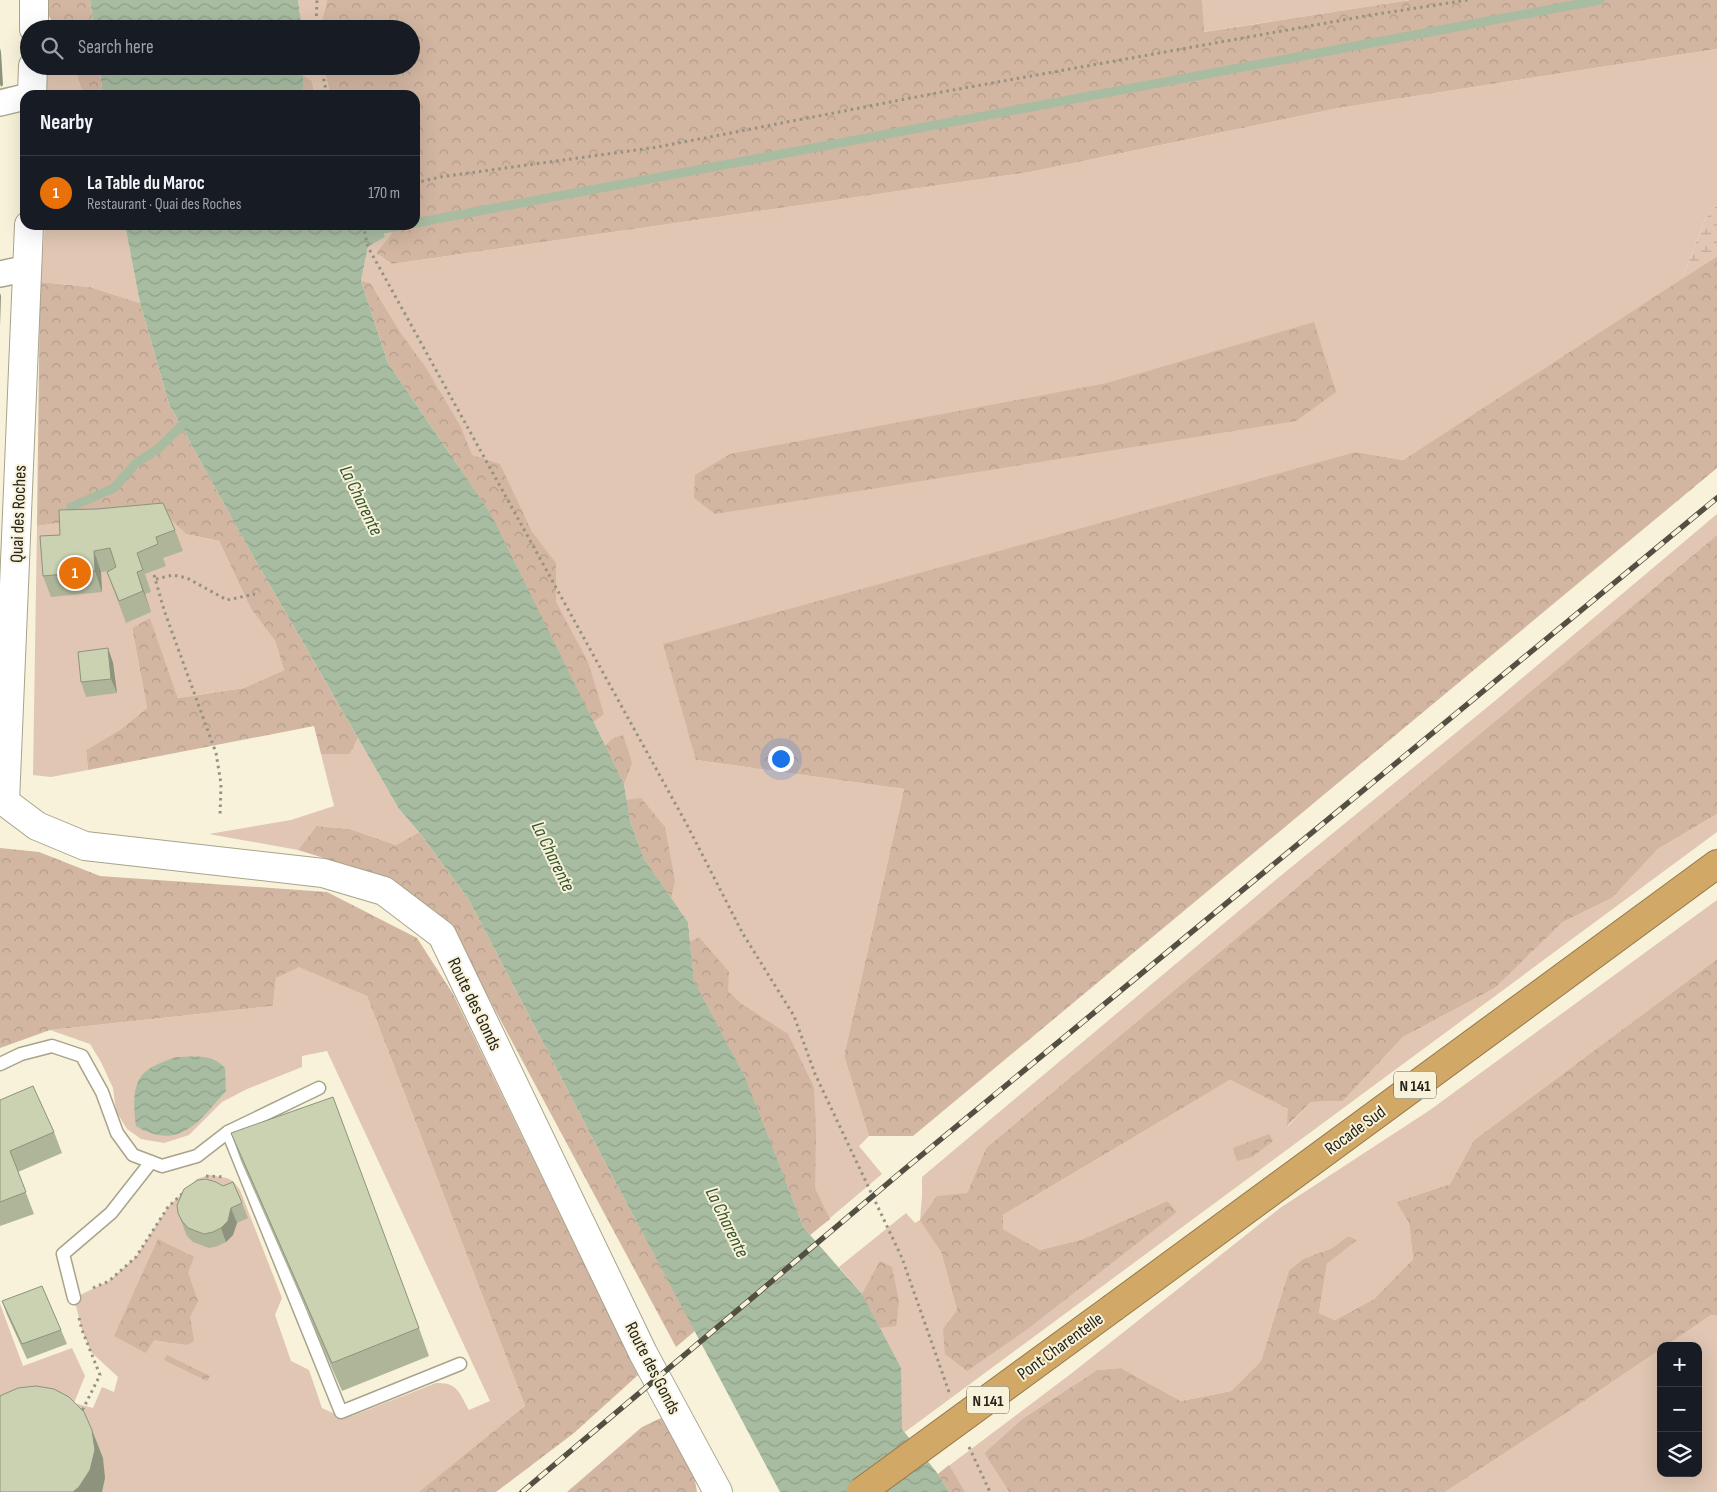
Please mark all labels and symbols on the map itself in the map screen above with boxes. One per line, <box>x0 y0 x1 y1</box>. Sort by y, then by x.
water label: La Charente <box>334 462 388 540</box>
street label: Quai des Roches <box>6 465 31 563</box>
pin: 1 <box>59 554 91 592</box>
your location <box>768 746 794 772</box>
water label: La Charente <box>526 818 580 896</box>
street label: Route des Gonds <box>443 954 506 1054</box>
road number: N 141 <box>1394 1072 1436 1098</box>
street label: Rocade Sud <box>1321 1101 1390 1159</box>
water label: La Charente <box>700 1184 754 1262</box>
street label: Pont Charentelle <box>1013 1308 1107 1385</box>
street label: Route des Gonds <box>620 1319 685 1418</box>
road number: N 141 <box>967 1386 1009 1414</box>

